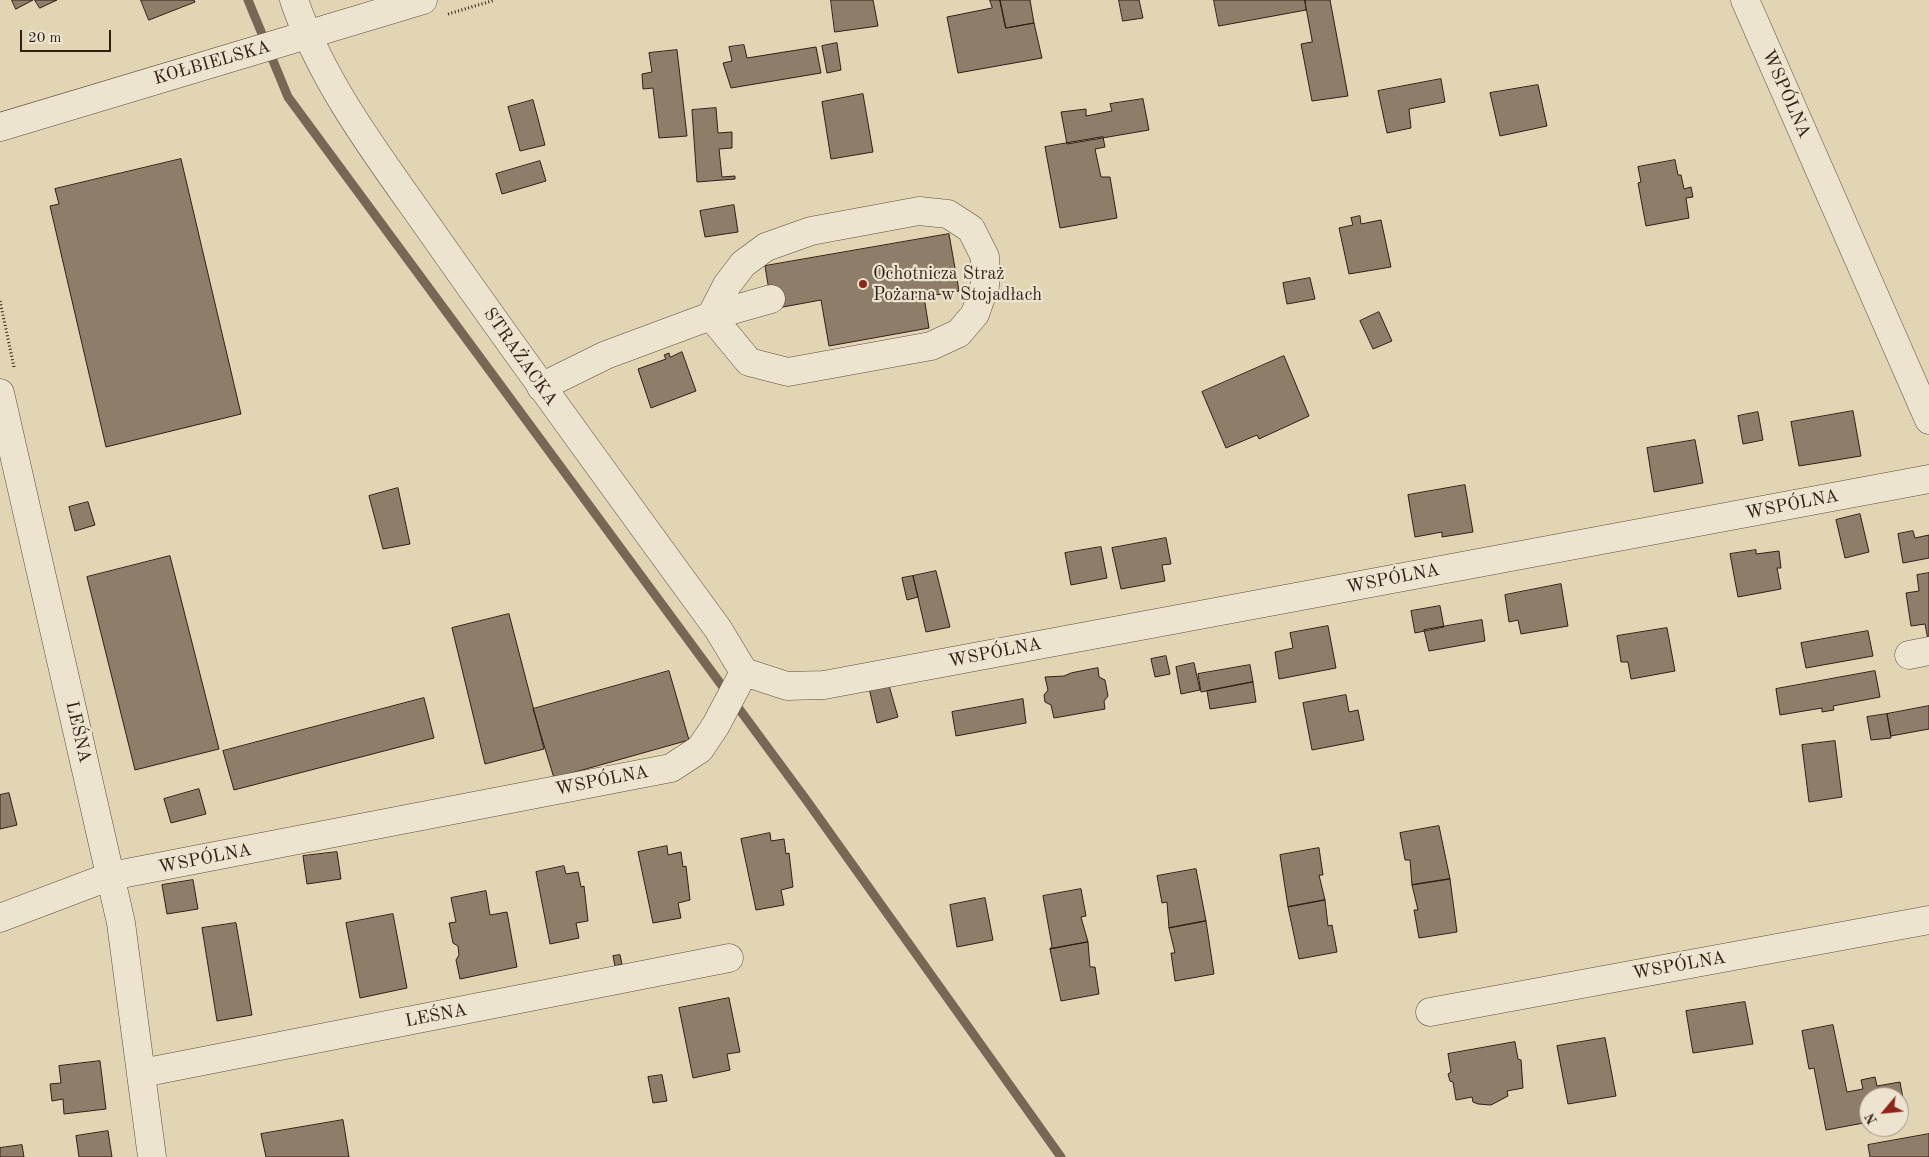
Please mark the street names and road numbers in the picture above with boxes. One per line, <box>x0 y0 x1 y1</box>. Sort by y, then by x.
street label: KOŁBIELSKA <box>151 36 273 90</box>
street label: WSPÓLNA <box>1757 47 1815 141</box>
street label: STRAŻACKA <box>478 304 562 410</box>
street label: WSPÓLNA <box>1744 485 1840 525</box>
street label: WSPÓLNA <box>1345 559 1441 599</box>
street label: WSPÓLNA <box>947 633 1043 673</box>
street label: LEŚNA <box>60 699 96 765</box>
street label: WSPÓLNA <box>554 761 650 801</box>
street label: WSPÓLNA <box>157 839 253 879</box>
street label: WSPÓLNA <box>1631 947 1727 985</box>
street label: LEŚNA <box>403 999 469 1033</box>

